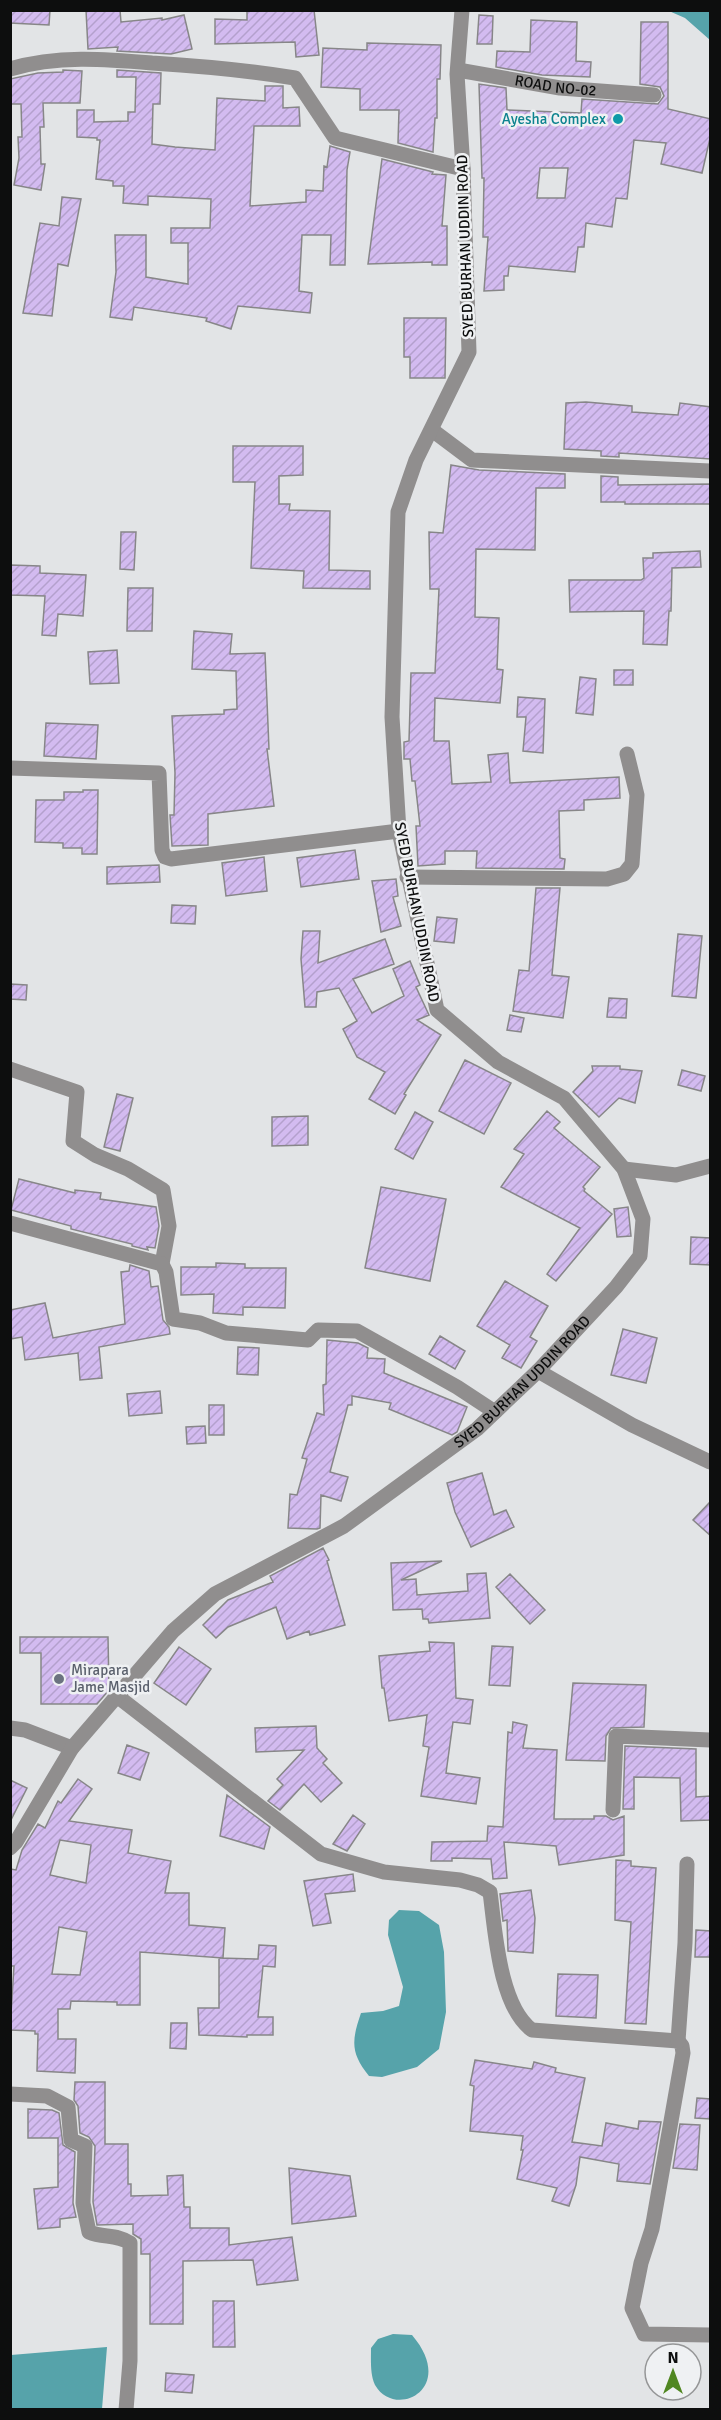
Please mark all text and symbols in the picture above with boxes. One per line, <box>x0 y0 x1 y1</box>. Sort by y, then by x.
street label: ROAD NO-02 <box>513 71 597 100</box>
place label: Ayesha Complex <box>502 110 606 128</box>
marker: Ayesha Complex <box>611 112 625 126</box>
street label: SYED BURHAN UDDIN ROAD <box>453 154 477 338</box>
street label: SYED BURHAN UDDIN ROAD <box>391 821 443 1003</box>
street label: SYED BURHAN UDDIN ROAD <box>450 1312 594 1452</box>
place label: Mirapara Jame Masjid <box>71 1661 150 1696</box>
marker: Mirapara Jame Masjid <box>52 1672 66 1686</box>
north arrow <box>643 2342 703 2402</box>
text: N <box>667 2348 679 2368</box>

